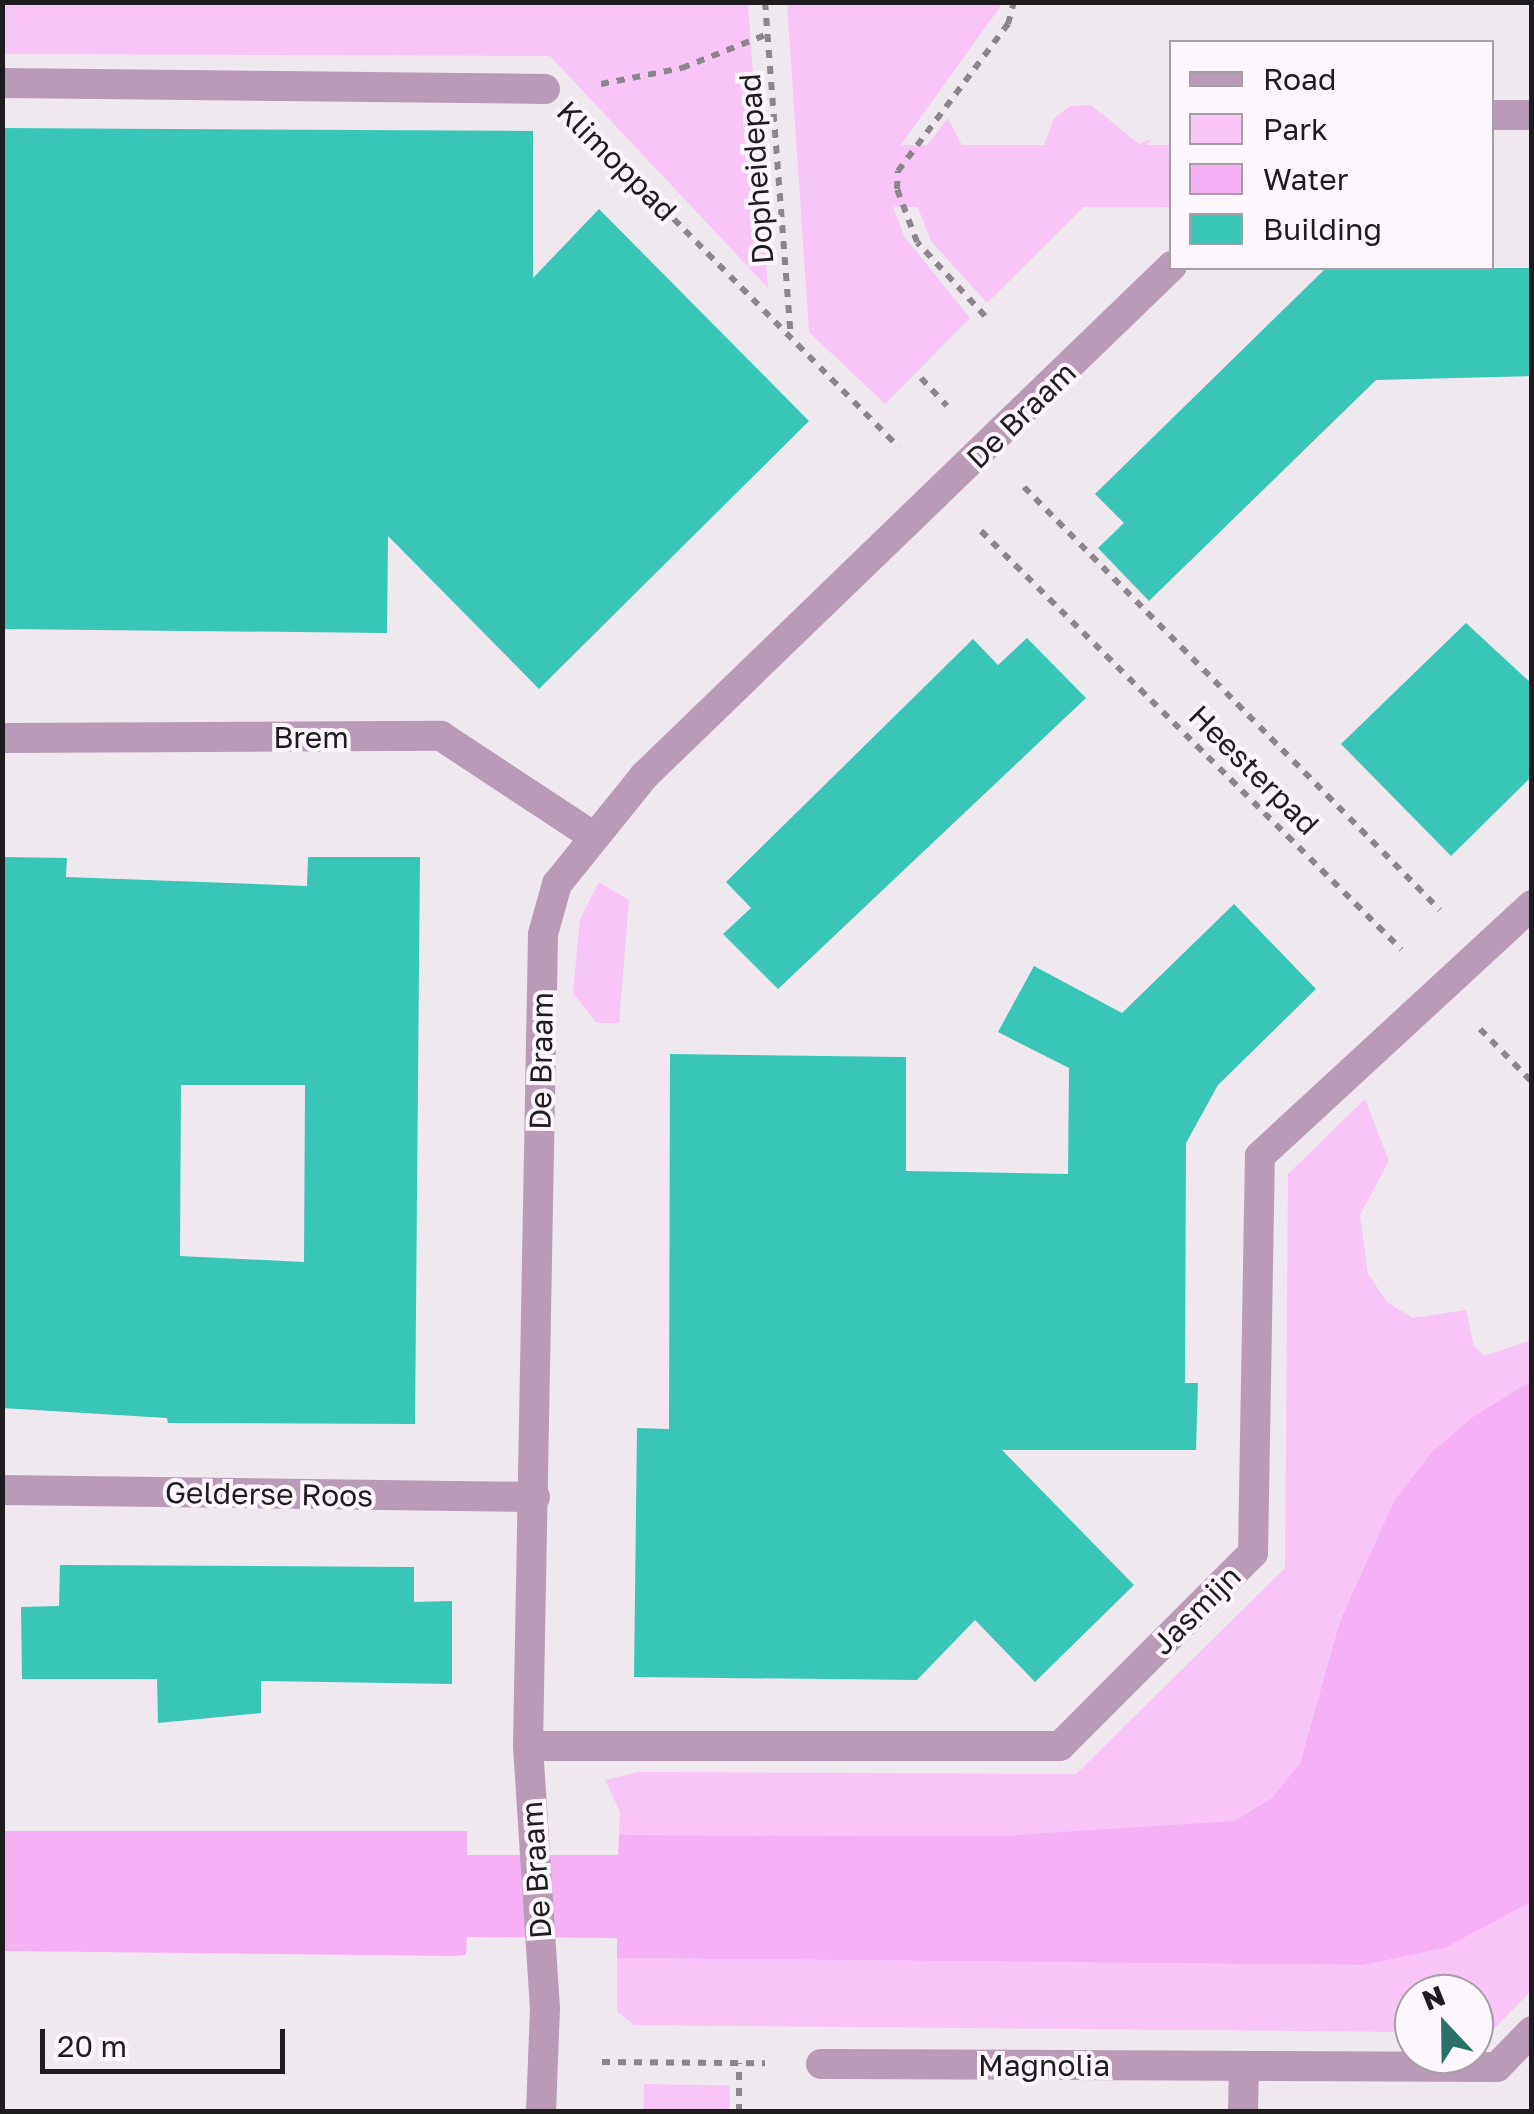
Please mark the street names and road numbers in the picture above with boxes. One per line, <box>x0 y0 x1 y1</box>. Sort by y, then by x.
street label: Dopheidepad <box>731 72 781 266</box>
street label: Klimoppad <box>550 94 684 228</box>
street label: De Braam <box>959 354 1083 476</box>
street label: Heesterpad <box>1182 698 1326 842</box>
street label: Brem <box>273 719 349 755</box>
street label: De Braam <box>522 992 560 1130</box>
street label: Gelderse Roos <box>165 1474 373 1514</box>
street label: Jasmijn <box>1144 1558 1248 1662</box>
street label: De Braam <box>513 1800 559 1940</box>
street label: Magnolia <box>978 2047 1110 2083</box>

